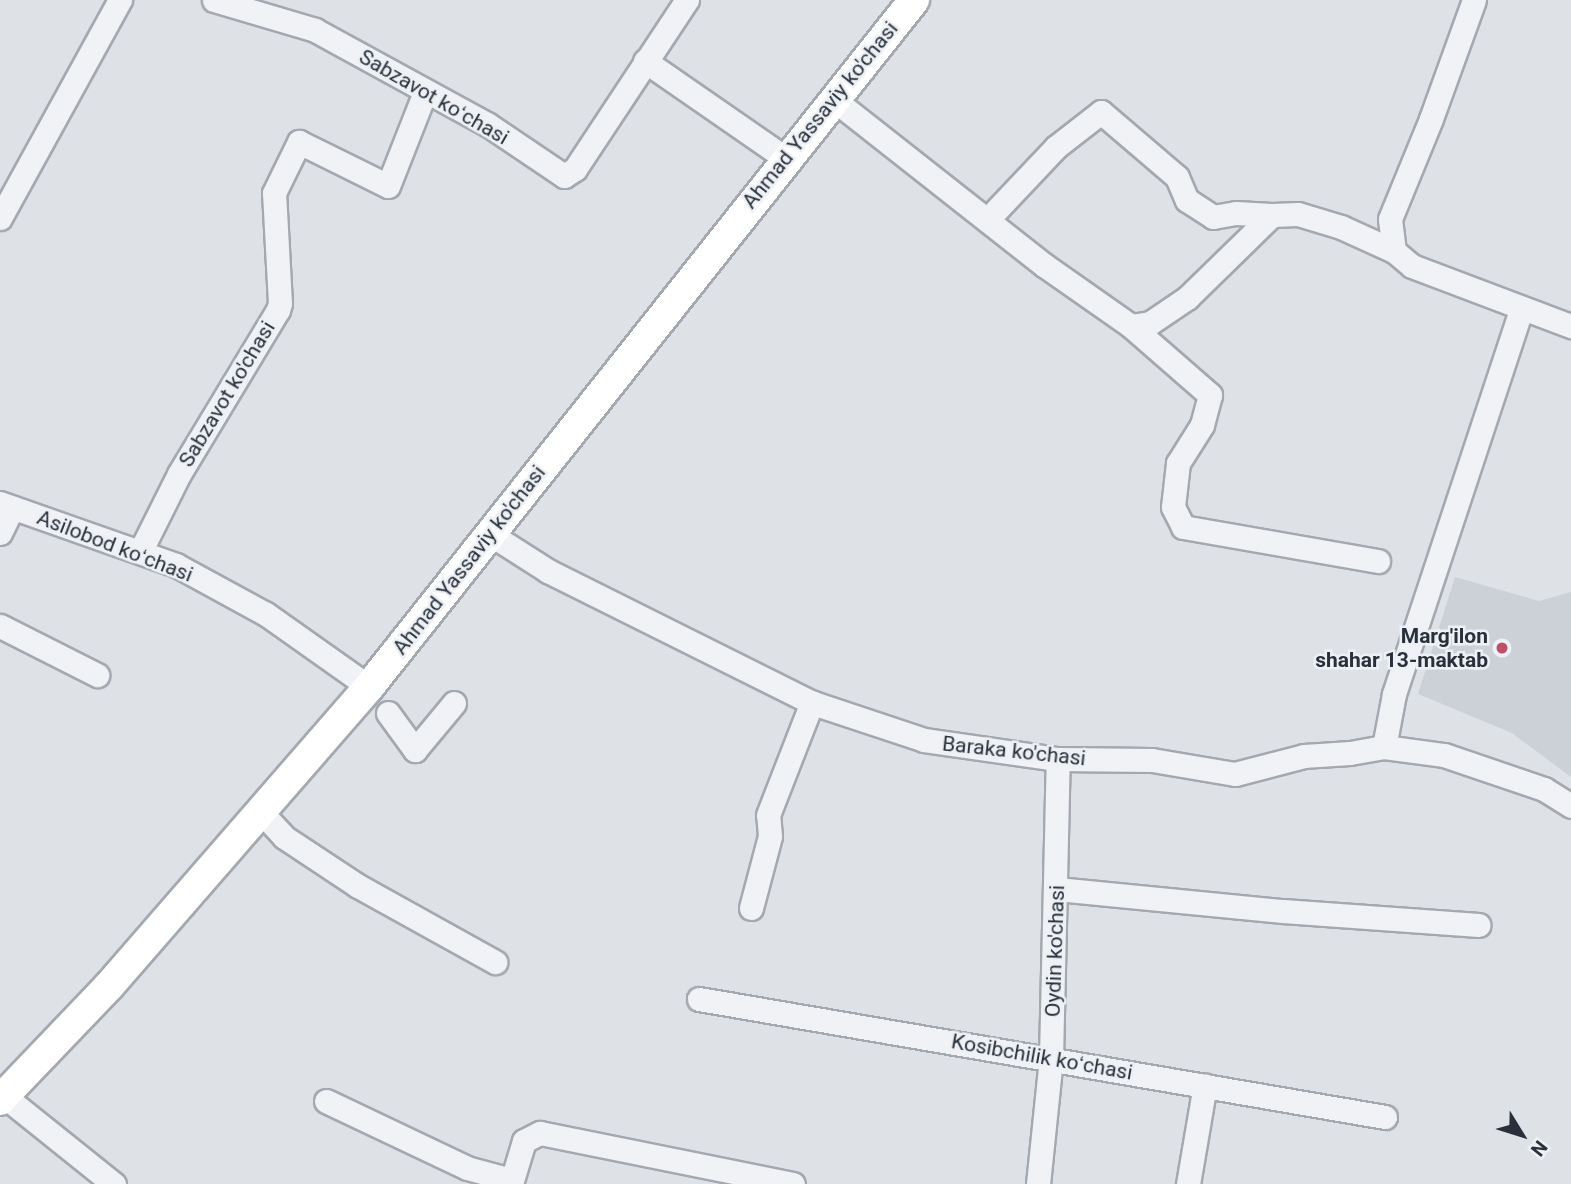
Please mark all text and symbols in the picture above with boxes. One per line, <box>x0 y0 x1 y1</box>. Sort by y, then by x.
street label: Ahmad Yassaviy ko'chasi <box>737 17 903 213</box>
street label: Sabzavot koʻchasi <box>355 44 513 150</box>
street label: Sabzavot ko'chasi <box>174 317 280 471</box>
street label: Ahmad Yassaviy ko'chasi <box>387 460 551 660</box>
street label: Asilobod koʻchasi <box>34 505 196 587</box>
place label: Marg'ilon shahar 13-maktab <box>1315 623 1488 673</box>
marker: Marg'ilon shahar 13-maktab <box>1494 640 1510 656</box>
street label: Baraka ko'chasi <box>941 731 1087 771</box>
street label: Oydin ko'chasi <box>1040 884 1070 1018</box>
street label: Kosibchilik koʻchasi <box>949 1029 1135 1085</box>
north arrow <box>1487 1100 1557 1170</box>
text: N <box>1526 1136 1552 1161</box>

